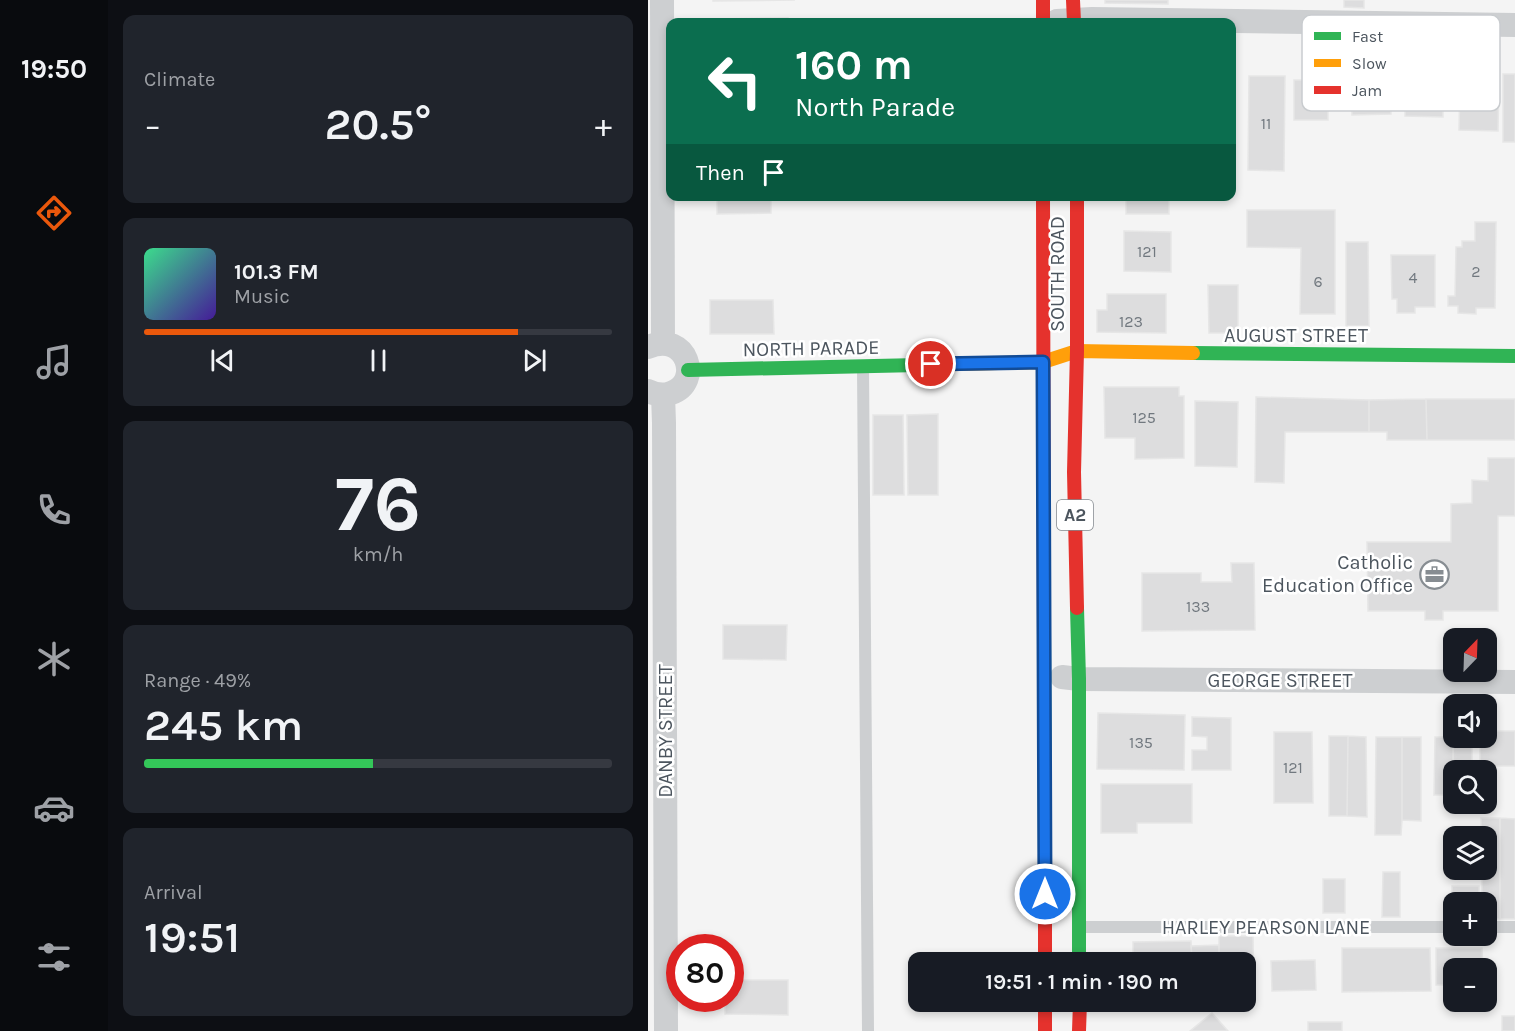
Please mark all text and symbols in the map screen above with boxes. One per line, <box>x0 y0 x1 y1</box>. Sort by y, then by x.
legend <box>1302 15 1500 111</box>
text: Fast <box>1352 27 1383 46</box>
text: 160 m <box>795 40 913 90</box>
icon: left <box>696 42 774 120</box>
text: 19:50 <box>21 53 87 85</box>
text: Slow <box>1352 54 1387 73</box>
text: Climate <box>144 68 215 91</box>
text: Jam <box>1352 81 1382 100</box>
text: North Parade <box>795 91 955 123</box>
text: 20.5° <box>325 98 431 150</box>
text: − <box>144 106 161 144</box>
text: + <box>595 106 612 144</box>
house number: 11 <box>1261 114 1271 133</box>
icon: arrive <box>757 156 790 189</box>
text: Then <box>696 160 745 186</box>
icon: directions <box>33 192 75 234</box>
street label: SOUTH ROAD <box>1046 216 1069 332</box>
house number: 121 <box>1137 242 1157 261</box>
text: 101.3 FM <box>234 259 319 285</box>
house number: 2 <box>1471 262 1481 281</box>
house number: 4 <box>1409 268 1418 287</box>
house number: 6 <box>1313 272 1323 291</box>
text: Music <box>234 285 290 308</box>
house number: 123 <box>1119 312 1143 331</box>
street label: AUGUST STREET <box>1224 324 1368 347</box>
street label: NORTH PARADE <box>742 336 880 361</box>
pin <box>905 338 956 389</box>
icon: music <box>33 341 75 383</box>
icon: previous <box>206 344 239 377</box>
icon: pause <box>362 344 395 377</box>
icon: next <box>518 344 551 377</box>
icon: arrive <box>914 347 947 380</box>
house number: 125 <box>1132 408 1156 427</box>
text: 76 <box>335 458 421 550</box>
icon: phone <box>33 489 75 531</box>
road number: A2 <box>1057 500 1093 530</box>
text: km/h <box>353 543 403 566</box>
place label: Catholic Education Office <box>1262 551 1413 597</box>
office icon: Catholic Education Office <box>1418 558 1450 590</box>
house number: 133 <box>1186 597 1210 616</box>
north arrow <box>1443 628 1497 682</box>
map controls <box>1443 628 1497 1012</box>
icon: climate <box>33 638 75 680</box>
street label: DANBY STREET <box>654 664 677 798</box>
text: Range · 49% <box>144 669 251 692</box>
street label: GEORGE STREET <box>1208 669 1353 692</box>
button: sound <box>1443 694 1497 748</box>
text: 245 km <box>144 699 303 751</box>
house number: 135 <box>1129 733 1153 752</box>
house number: 121 <box>1283 758 1303 777</box>
button: search <box>1443 760 1497 814</box>
icon: car <box>33 787 75 829</box>
button: layers <box>1443 826 1497 880</box>
position arrow <box>1013 862 1077 926</box>
text: Arrival <box>144 881 203 904</box>
button: + <box>1443 892 1497 946</box>
text: 19:51 <box>144 911 240 963</box>
street label: HARLEY PEARSON LANE <box>1162 916 1370 939</box>
speed limit sign: 80 <box>666 934 744 1012</box>
icon: filters <box>33 936 75 978</box>
button: − <box>1443 958 1497 1012</box>
text: 19:51 · 1 min · 190 m <box>985 969 1179 995</box>

